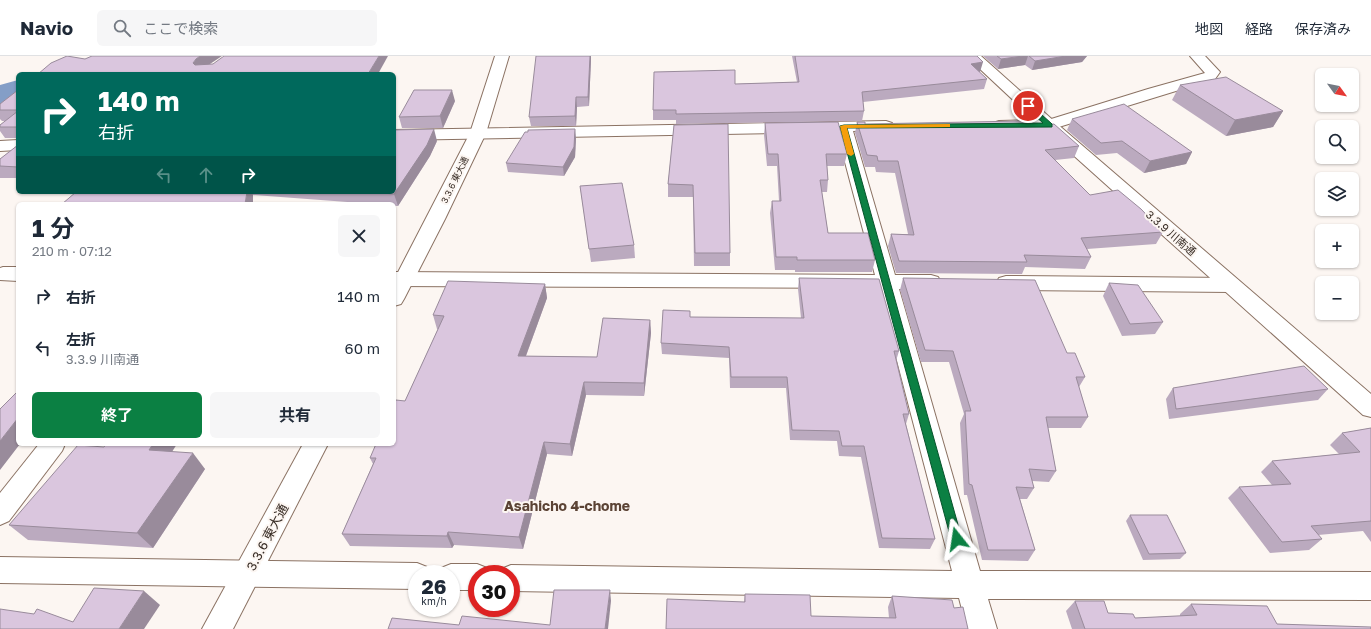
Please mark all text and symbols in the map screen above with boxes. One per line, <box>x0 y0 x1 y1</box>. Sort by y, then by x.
search box <box>97 10 377 46</box>
text: Navio <box>20 16 73 39</box>
icon: search <box>111 17 133 39</box>
text: ここで検索 <box>143 19 218 37</box>
text: 地図 <box>1195 20 1223 37</box>
text: 経路 <box>1245 20 1273 37</box>
text: 保存済み <box>1295 20 1351 37</box>
north arrow <box>1315 68 1359 112</box>
map controls <box>1315 68 1359 320</box>
text: 140 m <box>98 84 180 117</box>
icon: right <box>32 88 84 140</box>
pin <box>1011 89 1045 123</box>
icon: arrive <box>1017 95 1039 117</box>
button: search <box>1315 120 1359 164</box>
text: 右折 <box>98 121 134 143</box>
street label: 3.3.6 東大通 <box>439 155 471 205</box>
icon: left <box>153 164 175 186</box>
icon: ahead <box>195 164 217 186</box>
icon: right <box>237 164 259 186</box>
button: layers <box>1315 172 1359 216</box>
street label: 3.3.9 川南通 <box>1144 207 1199 258</box>
text: 1 分 <box>32 213 74 242</box>
button: close <box>338 215 380 257</box>
button: + <box>1315 224 1359 268</box>
text: 210 m · 07:12 <box>32 243 112 259</box>
button: − <box>1315 276 1359 320</box>
icon: right <box>32 285 54 307</box>
text: 140 m <box>337 287 380 305</box>
text: 右折 <box>66 288 96 306</box>
text: 左折 <box>66 330 96 348</box>
icon: left <box>32 337 54 359</box>
text: 60 m <box>345 339 380 357</box>
text: 3.3.9 川南通 <box>66 351 139 367</box>
button: 終了 <box>32 392 202 438</box>
button: 共有 <box>210 392 380 438</box>
district label: Asahicho 4-chome <box>504 497 630 514</box>
street label: 3.3.6 東大通 <box>243 501 291 573</box>
position arrow <box>936 518 978 560</box>
speed limit sign: 30 <box>468 565 520 617</box>
text: 26 <box>422 574 446 598</box>
text: km/h <box>421 595 447 607</box>

